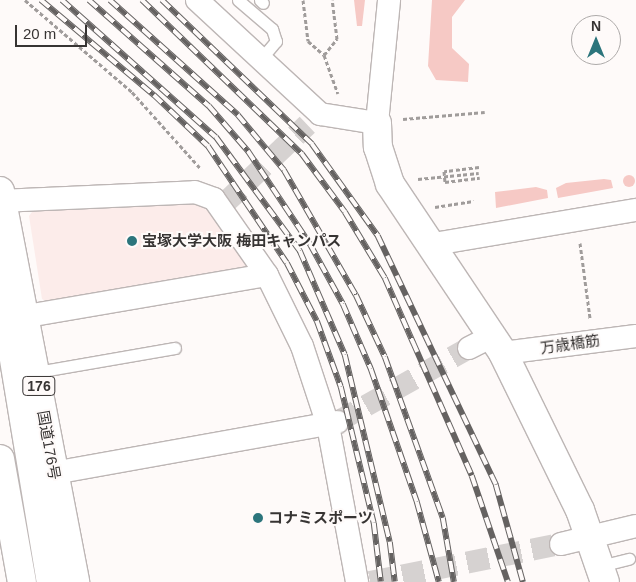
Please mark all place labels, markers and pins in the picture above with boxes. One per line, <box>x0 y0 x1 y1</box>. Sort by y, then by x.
place label: 宝塚大学大阪 梅田キャンパス <box>142 232 341 250</box>
marker: 宝塚大学大阪 梅田キャンパス <box>126 235 138 247</box>
place label: コナミスポーツ <box>268 509 373 527</box>
marker: コナミスポーツ <box>252 512 264 524</box>

